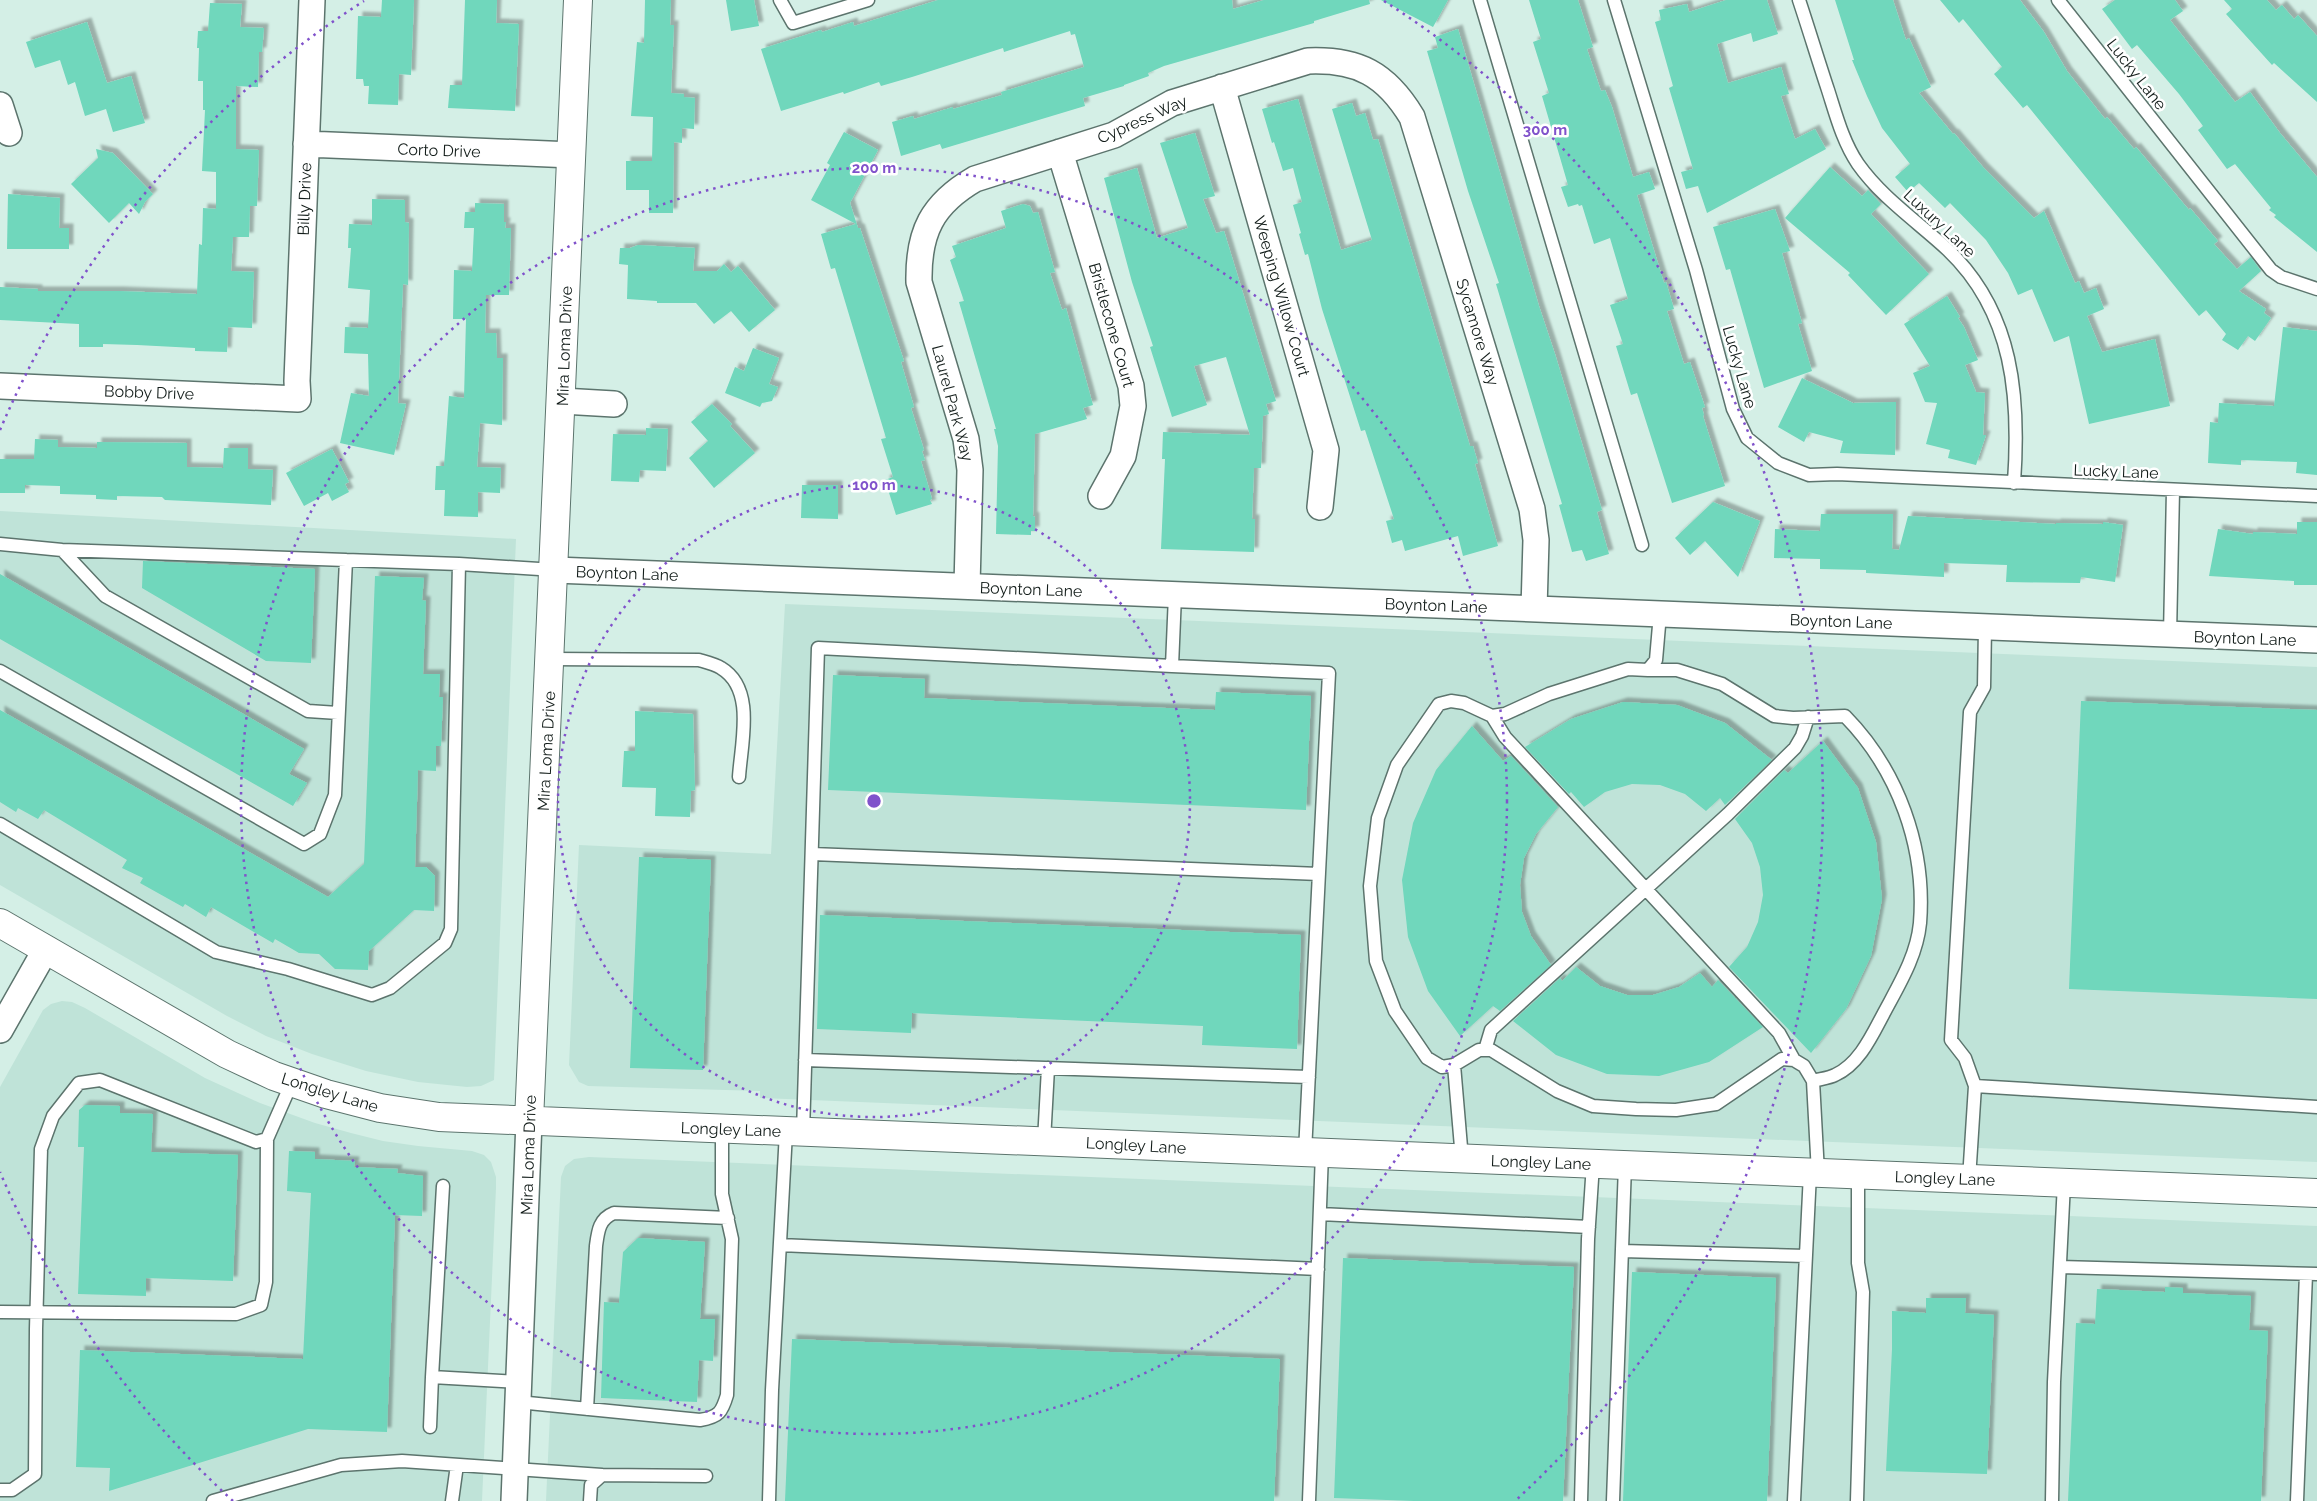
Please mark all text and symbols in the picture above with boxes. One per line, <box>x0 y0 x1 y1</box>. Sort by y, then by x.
street label: Lucky Lane <box>2103 35 2170 114</box>
street label: Cypress Way <box>1094 91 1190 148</box>
text: 300 m <box>1523 121 1567 139</box>
street label: Corto Drive <box>397 140 481 161</box>
text: 200 m <box>852 159 896 177</box>
street label: Billy Drive <box>294 162 315 236</box>
street label: Luxury Lane <box>1900 185 1979 261</box>
street label: Weeping Willow Court <box>1249 214 1314 379</box>
street label: Bristlecone Court <box>1085 261 1139 390</box>
street label: Sycamore Way <box>1452 276 1503 388</box>
street label: Mira Loma Drive <box>553 286 576 406</box>
street label: Lucky Lane <box>1719 324 1760 411</box>
street label: Laurel Park Way <box>928 343 977 464</box>
street label: Bobby Drive <box>104 381 194 404</box>
street label: Lucky Lane <box>2073 461 2159 482</box>
text: 100 m <box>852 476 896 494</box>
street label: Boynton Lane <box>575 562 679 585</box>
street label: Boynton Lane <box>979 578 1083 601</box>
street label: Boynton Lane <box>1384 594 1488 617</box>
street label: Boynton Lane <box>1789 610 1893 633</box>
street label: Boynton Lane <box>2193 627 2297 650</box>
street label: Mira Loma Drive <box>534 690 559 812</box>
centre of rings <box>865 792 883 810</box>
street label: Longley Lane <box>279 1069 381 1116</box>
street label: Mira Loma Drive <box>517 1095 540 1215</box>
street label: Longley Lane <box>680 1118 782 1141</box>
street label: Longley Lane <box>1085 1133 1187 1158</box>
street label: Longley Lane <box>1490 1151 1592 1174</box>
street label: Longley Lane <box>1894 1167 1996 1190</box>

